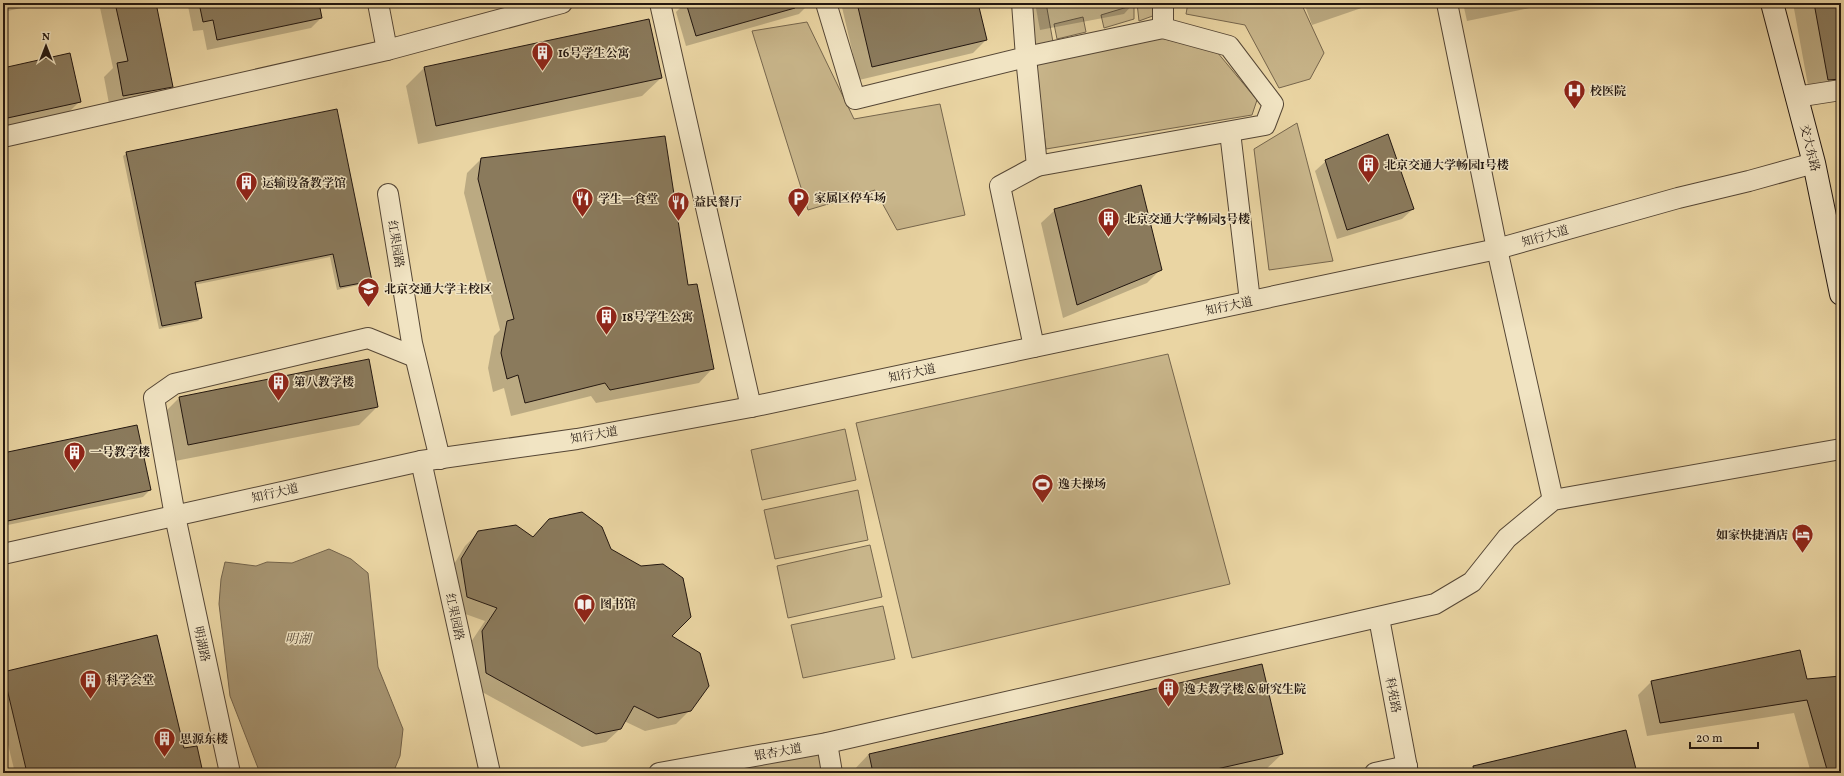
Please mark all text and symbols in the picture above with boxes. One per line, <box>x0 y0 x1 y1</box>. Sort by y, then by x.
north arrow <box>26 26 66 66</box>
text: N <box>42 30 50 45</box>
building icon: 16号学生公寓 <box>530 40 556 73</box>
place label: 16号学生公寓 <box>558 46 629 62</box>
hospital icon: 校医院 <box>1561 78 1587 111</box>
place label: 校医院 <box>1590 84 1626 100</box>
street label: 交大东路 <box>1795 123 1823 173</box>
building icon: 北京交通大学畅园1号楼 <box>1356 152 1382 185</box>
place label: 北京交通大学畅园1号楼 <box>1384 158 1509 174</box>
building icon: 运输设备教学馆 <box>233 170 259 203</box>
place label: 运输设备教学馆 <box>262 176 346 192</box>
parking icon: 家属区停车场 <box>786 185 812 218</box>
restaurant icon: 学生一食堂 <box>570 186 596 219</box>
restaurant icon: 益民餐厅 <box>665 189 691 222</box>
place label: 家属区停车场 <box>814 191 886 207</box>
place label: 学生一食堂 <box>598 192 658 208</box>
place label: 益民餐厅 <box>694 195 742 211</box>
building icon: 北京交通大学畅园3号楼 <box>1095 206 1121 239</box>
place label: 北京交通大学畅园3号楼 <box>1124 212 1250 228</box>
street label: 红果园路 <box>383 219 407 269</box>
street label: 知行大道 <box>1520 223 1571 251</box>
school or university icon: 北京交通大学主校区 <box>356 276 382 309</box>
place label: 北京交通大学主校区 <box>384 282 492 298</box>
street label: 知行大道 <box>1204 294 1254 320</box>
building icon: 18号学生公寓 <box>593 304 619 337</box>
place label: 18号学生公寓 <box>622 310 693 326</box>
street label: 知行大道 <box>887 361 937 387</box>
building icon: 第八教学楼 <box>265 369 291 402</box>
place label: 第八教学楼 <box>294 375 354 391</box>
street label: 知行大道 <box>569 424 619 448</box>
building icon: 一号教学楼 <box>62 439 88 472</box>
place label: 一号教学楼 <box>90 445 150 461</box>
sports icon: 逸夫操场 <box>1029 471 1055 504</box>
place label: 逸夫操场 <box>1058 477 1106 493</box>
street label: 知行大道 <box>250 481 300 507</box>
hotel icon: 如家快捷酒店 <box>1790 522 1816 555</box>
place label: 如家快捷酒店 <box>1716 528 1788 544</box>
library icon: 图书馆 <box>572 591 598 624</box>
street label: 红果园路 <box>441 592 467 642</box>
place label: 图书馆 <box>600 597 636 613</box>
street label: 明湖路 <box>189 625 213 663</box>
water label: 明湖 <box>285 631 313 649</box>
building icon: 科学会堂 <box>78 667 104 700</box>
place label: 科学会堂 <box>106 673 154 689</box>
building icon: 逸夫教学楼 & 研究生院 <box>1156 676 1182 709</box>
street label: 科苑路 <box>1381 676 1403 714</box>
place label: 逸夫教学楼 & 研究生院 <box>1184 682 1306 698</box>
scale bar <box>1690 724 1758 750</box>
building icon: 思源东楼 <box>151 726 177 759</box>
text: 20 m <box>1696 731 1723 747</box>
place label: 思源东楼 <box>180 732 228 748</box>
street label: 银杏大道 <box>753 741 803 765</box>

